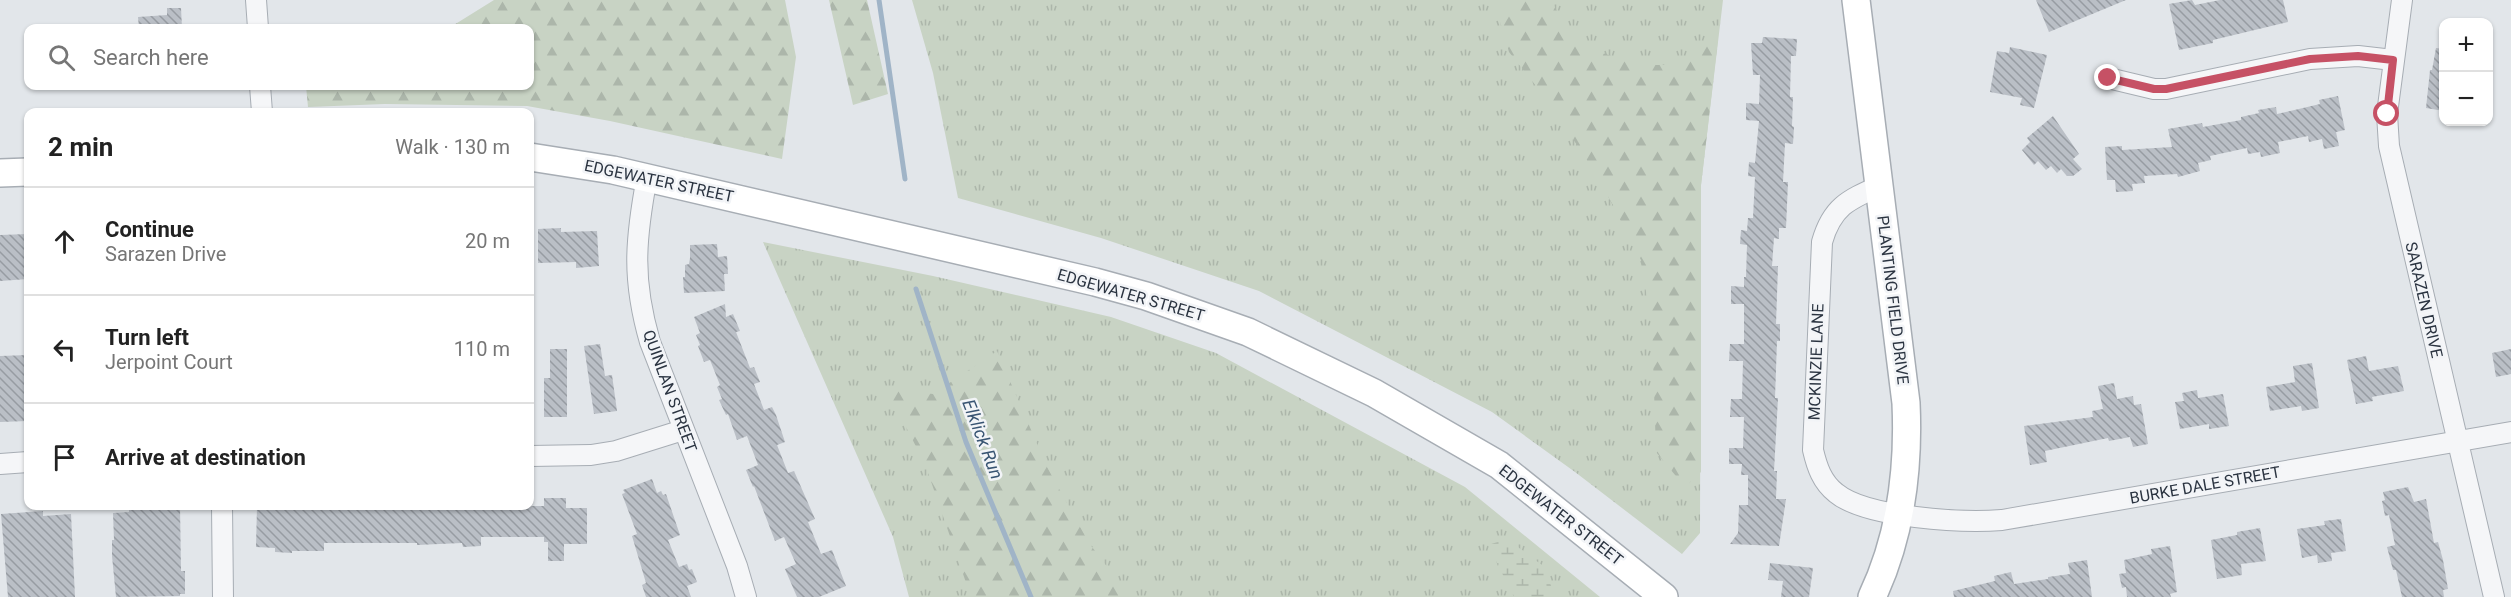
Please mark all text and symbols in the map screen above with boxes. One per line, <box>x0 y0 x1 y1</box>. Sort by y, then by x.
map controls <box>2439 18 2493 126</box>
button: + <box>2439 18 2493 72</box>
search box <box>24 24 534 90</box>
icon: search <box>45 41 78 74</box>
text: Search here <box>93 45 209 70</box>
route end <box>2094 64 2120 90</box>
button: − <box>2439 72 2493 126</box>
route start <box>2373 100 2399 126</box>
text: 2 min <box>48 132 113 162</box>
text: Walk · 130 m <box>395 135 510 159</box>
street label: EDGEWATER STREET <box>583 156 736 206</box>
street label: PLANTING FIELD DRIVE <box>1873 214 1913 386</box>
text: Continue <box>105 217 194 242</box>
icon: ahead <box>48 225 81 258</box>
text: 20 m <box>465 229 510 253</box>
street label: SARAZEN DRIVE <box>2401 240 2447 360</box>
text: Sarazen Drive <box>105 242 226 266</box>
street label: EDGEWATER STREET <box>1055 265 1207 325</box>
street label: MCKINZIE LANE <box>1804 303 1828 421</box>
text: Turn left <box>105 325 189 350</box>
street label: QUINLAN STREET <box>639 327 701 455</box>
icon: left <box>48 333 81 366</box>
text: 110 m <box>454 337 510 361</box>
text: Jerpoint Court <box>105 350 233 374</box>
water label: Elklick Run <box>958 396 1008 482</box>
icon: arrive <box>48 441 81 474</box>
text: Arrive at destination <box>105 445 306 470</box>
street label: EDGEWATER STREET <box>1495 461 1627 570</box>
street label: BURKE DALE STREET <box>2128 462 2282 508</box>

